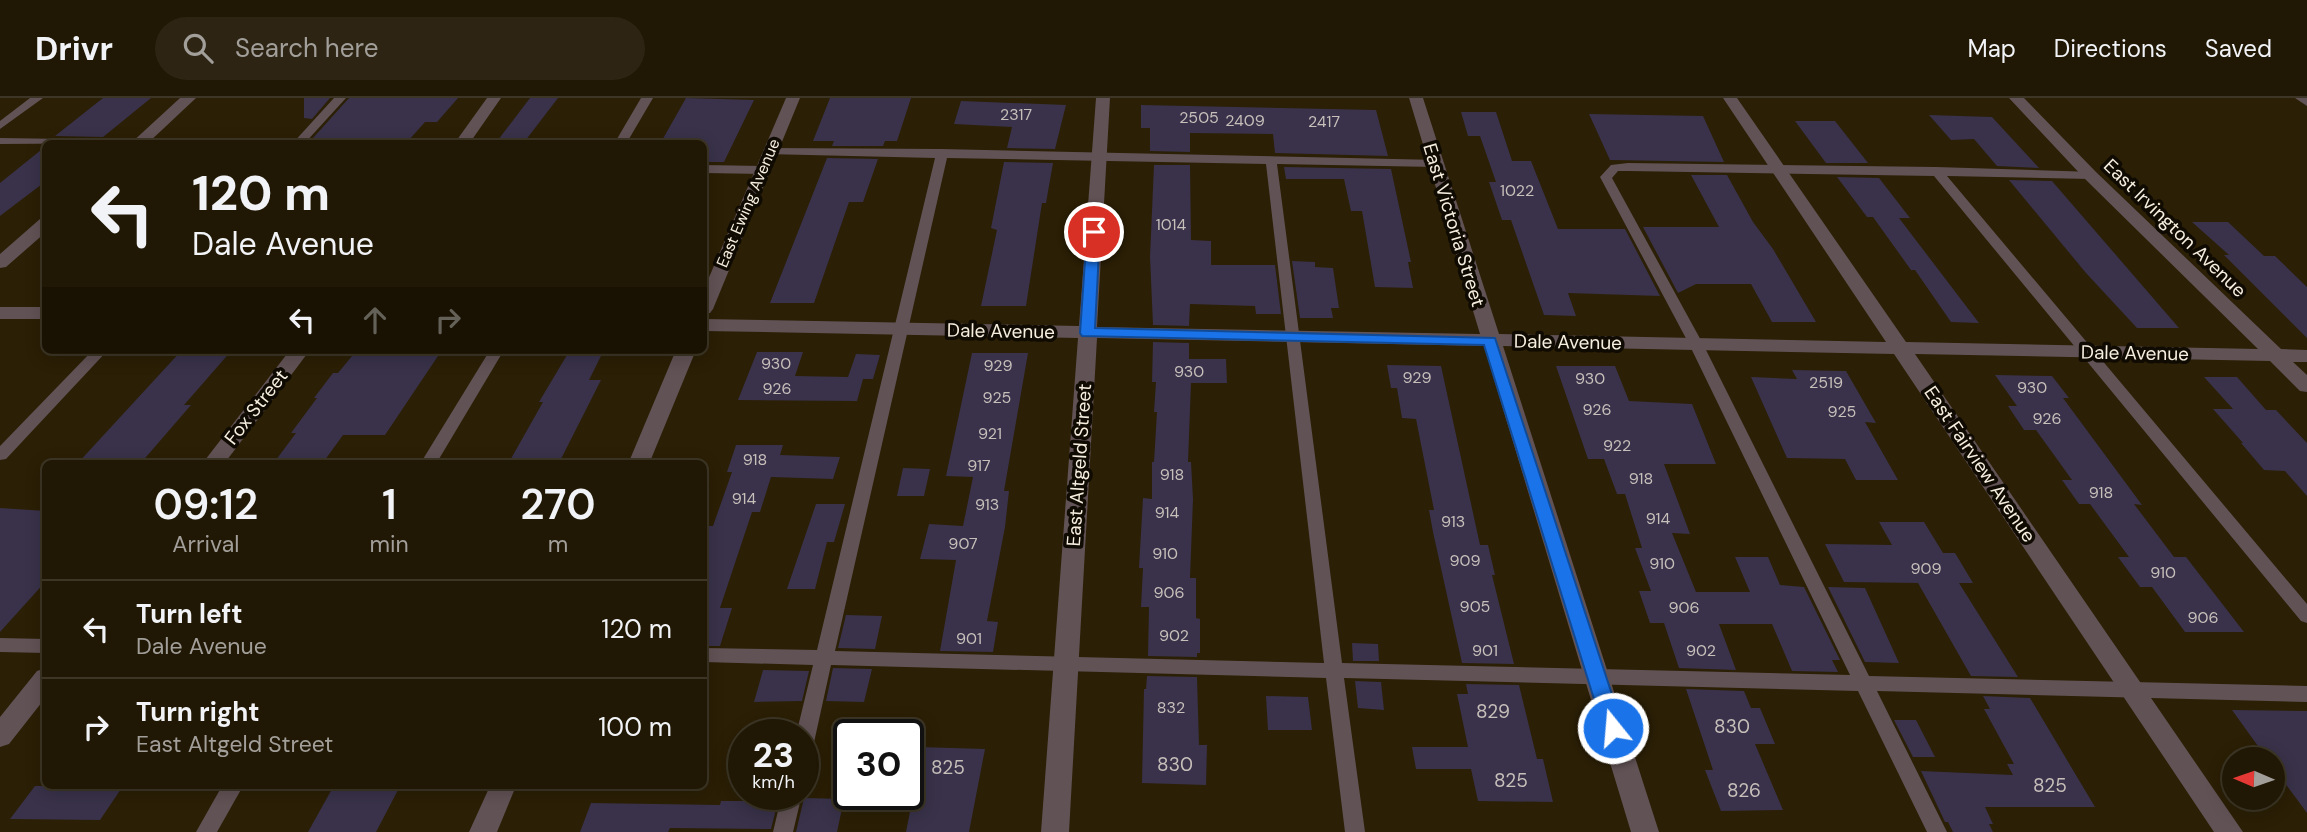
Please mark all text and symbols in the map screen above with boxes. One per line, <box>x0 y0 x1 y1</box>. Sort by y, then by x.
search box <box>155 17 645 80</box>
text: Drivr <box>35 27 113 70</box>
icon: search <box>179 29 217 67</box>
text: Search here <box>235 31 378 65</box>
text: Map <box>1968 33 2016 64</box>
text: Directions <box>2054 33 2167 64</box>
text: Saved <box>2205 33 2272 64</box>
house number: 2317 <box>1000 104 1032 125</box>
house number: 2505 <box>1179 107 1219 128</box>
house number: 2409 <box>1225 110 1265 131</box>
house number: 2417 <box>1308 111 1340 132</box>
street label: East Ewing Avenue <box>711 135 785 271</box>
street label: East Victoria Street <box>1417 140 1491 310</box>
street label: East Irvington Avenue <box>2098 153 2252 303</box>
text: 120 m <box>192 161 330 225</box>
icon: left <box>77 168 168 259</box>
house number: 1022 <box>1500 180 1534 201</box>
pin <box>1064 202 1124 262</box>
icon: arrive <box>1075 213 1113 251</box>
house number: 1014 <box>1156 214 1187 235</box>
text: Dale Avenue <box>192 223 374 265</box>
icon: left <box>283 301 321 339</box>
icon: ahead <box>356 301 394 339</box>
icon: right <box>429 301 467 339</box>
street label: Dale Avenue <box>947 318 1055 344</box>
street label: Dale Avenue <box>1514 329 1622 355</box>
street label: Dale Avenue <box>2081 340 2189 366</box>
house number: 930 <box>761 353 791 374</box>
house number: 929 <box>984 355 1012 376</box>
house number: 930 <box>1174 361 1204 382</box>
street label: Fox Street <box>219 364 293 450</box>
house number: 929 <box>1403 367 1431 388</box>
house number: 930 <box>1575 368 1605 389</box>
house number: 2519 <box>1809 372 1843 393</box>
house number: 930 <box>2017 377 2047 398</box>
house number: 926 <box>762 378 792 399</box>
street label: East Fairview Avenue <box>1918 381 2042 547</box>
street label: East Altgeld Street <box>1061 383 1097 547</box>
house number: 925 <box>983 387 1011 408</box>
house number: 926 <box>1582 399 1612 420</box>
house number: 925 <box>1828 401 1856 422</box>
house number: 926 <box>2032 408 2062 429</box>
house number: 921 <box>978 423 1002 444</box>
house number: 922 <box>1603 435 1631 456</box>
house number: 918 <box>743 449 767 470</box>
house number: 917 <box>967 455 991 476</box>
house number: 918 <box>1160 464 1184 485</box>
house number: 918 <box>1629 468 1653 489</box>
text: 09:12 <box>153 477 258 532</box>
text: 1 <box>382 477 397 532</box>
text: 270 <box>520 477 596 532</box>
house number: 918 <box>2089 482 2113 503</box>
house number: 914 <box>732 488 757 509</box>
house number: 913 <box>975 494 999 515</box>
house number: 914 <box>1155 502 1180 523</box>
house number: 914 <box>1646 508 1671 529</box>
house number: 913 <box>1441 511 1465 532</box>
text: Arrival <box>172 529 239 559</box>
text: min <box>370 529 409 559</box>
text: m <box>548 529 568 559</box>
house number: 907 <box>948 533 978 554</box>
house number: 910 <box>1152 543 1178 564</box>
house number: 909 <box>1449 550 1481 571</box>
house number: 910 <box>1649 553 1675 574</box>
house number: 909 <box>1910 558 1942 579</box>
house number: 910 <box>2150 562 2176 583</box>
house number: 906 <box>1153 582 1185 603</box>
house number: 905 <box>1460 596 1490 617</box>
text: Turn left <box>136 597 243 631</box>
house number: 906 <box>1668 597 1700 618</box>
house number: 906 <box>2187 607 2219 628</box>
icon: left <box>77 610 115 648</box>
text: 120 m <box>601 612 672 646</box>
house number: 902 <box>1159 625 1189 646</box>
house number: 901 <box>956 628 982 649</box>
text: Dale Avenue <box>136 631 267 661</box>
house number: 901 <box>1472 640 1498 661</box>
house number: 902 <box>1686 640 1716 661</box>
position arrow <box>1576 691 1650 765</box>
text: Turn right <box>136 695 260 729</box>
house number: 832 <box>1157 697 1185 718</box>
house number: 829 <box>1476 699 1510 724</box>
icon: right <box>77 708 115 746</box>
text: 100 m <box>598 710 672 744</box>
house number: 830 <box>1714 714 1750 739</box>
speed limit sign: 30 <box>833 719 924 810</box>
text: East Altgeld Street <box>136 729 333 759</box>
text: 23 <box>753 732 794 778</box>
north arrow <box>2222 747 2286 810</box>
map controls <box>2222 747 2285 810</box>
house number: 830 <box>1157 752 1193 777</box>
house number: 825 <box>931 755 965 780</box>
house number: 825 <box>1494 768 1528 793</box>
text: km/h <box>752 770 795 794</box>
house number: 825 <box>2033 773 2067 798</box>
house number: 826 <box>1727 778 1761 803</box>

